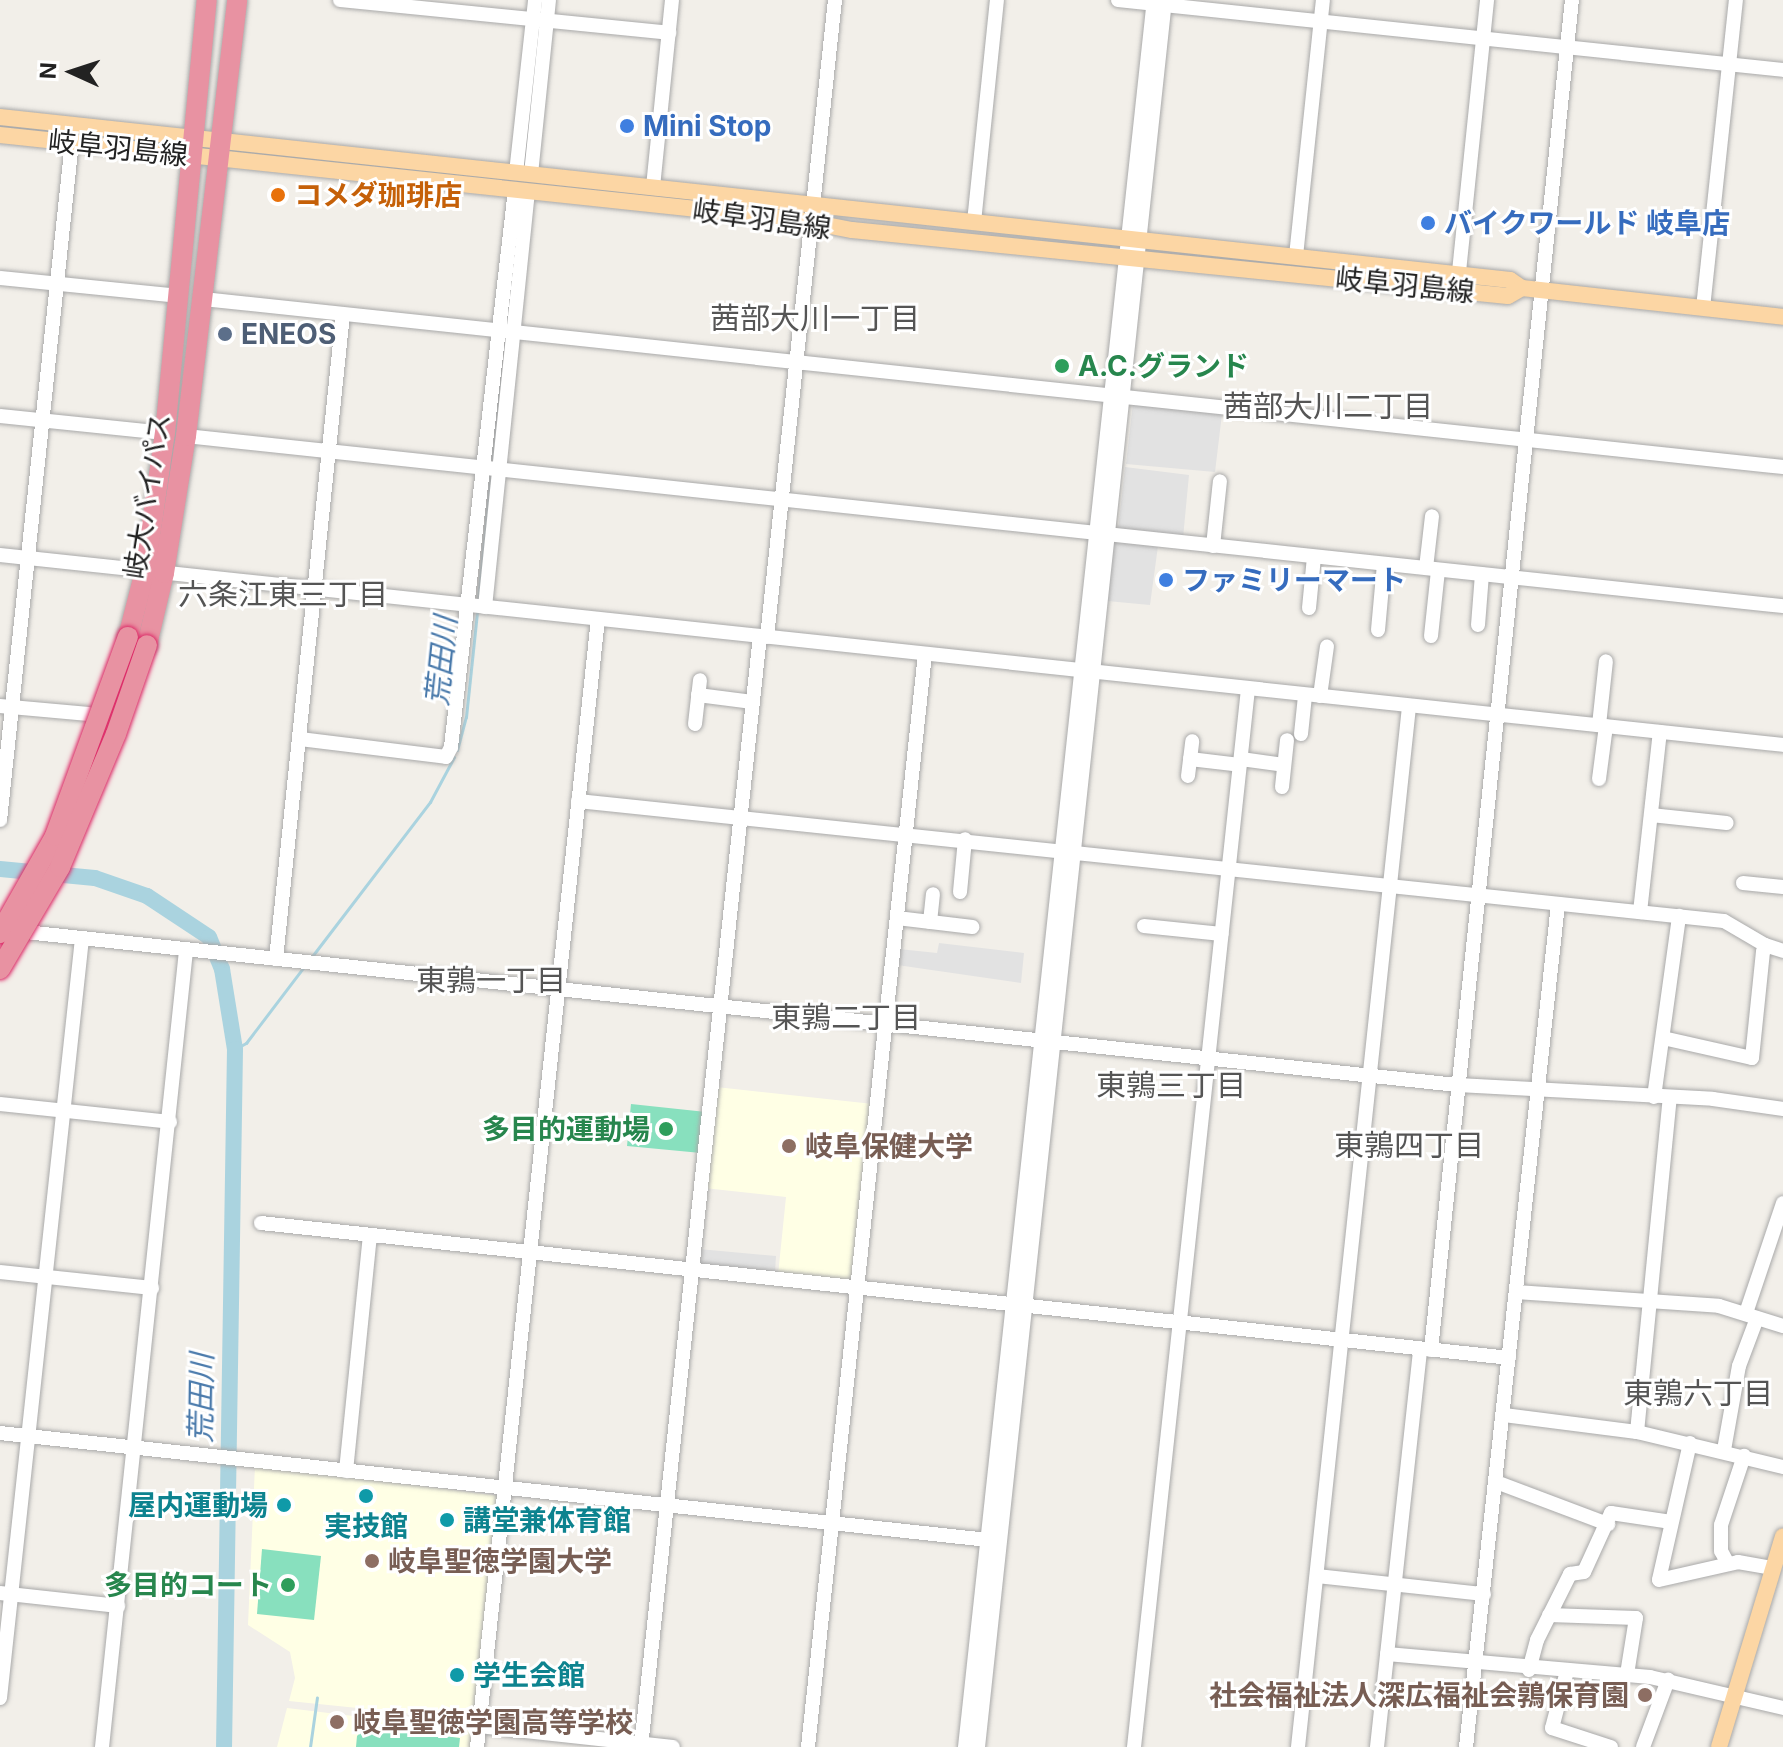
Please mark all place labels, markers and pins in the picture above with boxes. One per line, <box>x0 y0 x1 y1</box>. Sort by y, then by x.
place label: Mini Stop <box>643 109 771 143</box>
marker: Mini Stop <box>618 117 636 135</box>
place label: コメダ珈琲店 <box>294 178 462 212</box>
marker: コメダ珈琲店 <box>269 186 287 204</box>
place label: バイクワールド 岐阜店 <box>1444 206 1731 240</box>
marker: バイクワールド 岐阜店 <box>1419 214 1437 232</box>
place label: ENEOS <box>241 317 336 351</box>
marker: ENEOS <box>216 325 234 343</box>
place label: A.C.グランド <box>1078 349 1249 383</box>
marker: A.C.グランド <box>1053 357 1071 375</box>
place label: ファミリーマート <box>1182 563 1406 597</box>
marker: ファミリーマート <box>1157 571 1175 589</box>
place label: 多目的運動場 <box>482 1112 650 1146</box>
marker: 多目的運動場 <box>657 1120 675 1138</box>
place label: 岐阜保健大学 <box>805 1129 973 1163</box>
marker: 岐阜保健大学 <box>780 1137 798 1155</box>
marker: 実技館 <box>357 1487 375 1505</box>
place label: 屋内運動場 <box>128 1488 268 1522</box>
marker: 屋内運動場 <box>275 1496 293 1514</box>
place label: 講堂兼体育館 <box>463 1503 631 1537</box>
place label: 実技館 <box>324 1509 408 1543</box>
marker: 講堂兼体育館 <box>438 1511 456 1529</box>
place label: 岐阜聖徳学園大学 <box>388 1544 612 1578</box>
marker: 岐阜聖徳学園大学 <box>363 1552 381 1570</box>
place label: 多目的コート <box>104 1568 272 1602</box>
marker: 多目的コート <box>279 1576 297 1594</box>
place label: 学生会館 <box>473 1658 585 1692</box>
marker: 学生会館 <box>448 1666 466 1684</box>
place label: 社会福祉法人深広福祉会鶉保育園 <box>1209 1678 1629 1712</box>
marker: 社会福祉法人深広福祉会鶉保育園 <box>1636 1686 1654 1704</box>
place label: 岐阜聖徳学園高等学校 <box>353 1705 633 1739</box>
marker: 岐阜聖徳学園高等学校 <box>328 1713 346 1731</box>

